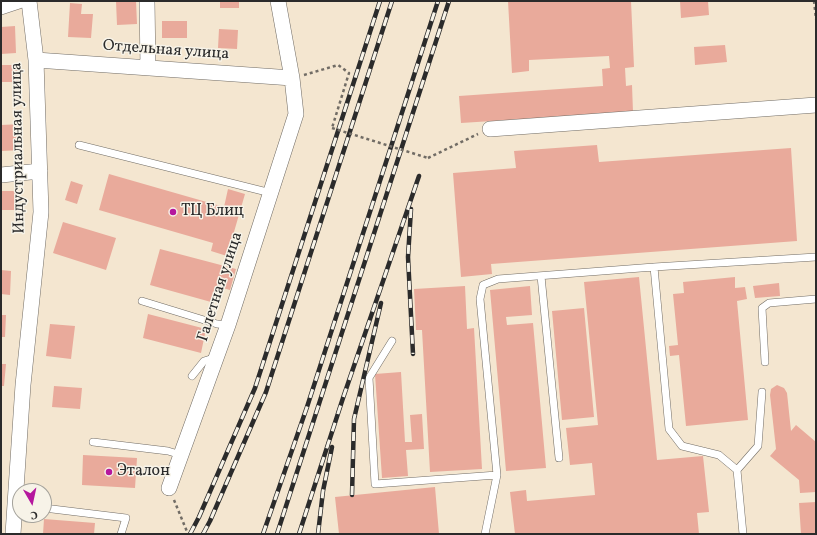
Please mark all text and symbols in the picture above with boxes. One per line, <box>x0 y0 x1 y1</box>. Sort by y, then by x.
street label: Отдельная улица <box>102 37 230 65</box>
street label: Индустриальная улица <box>8 62 30 234</box>
place label: ТЦ Блиц <box>181 202 244 222</box>
marker: ТЦ Блиц <box>168 207 178 217</box>
street label: Галетная улица <box>194 230 248 344</box>
place label: Эталон <box>117 462 170 482</box>
marker: Эталон <box>104 467 114 477</box>
north arrow <box>12 483 52 523</box>
text: С <box>29 506 38 522</box>

